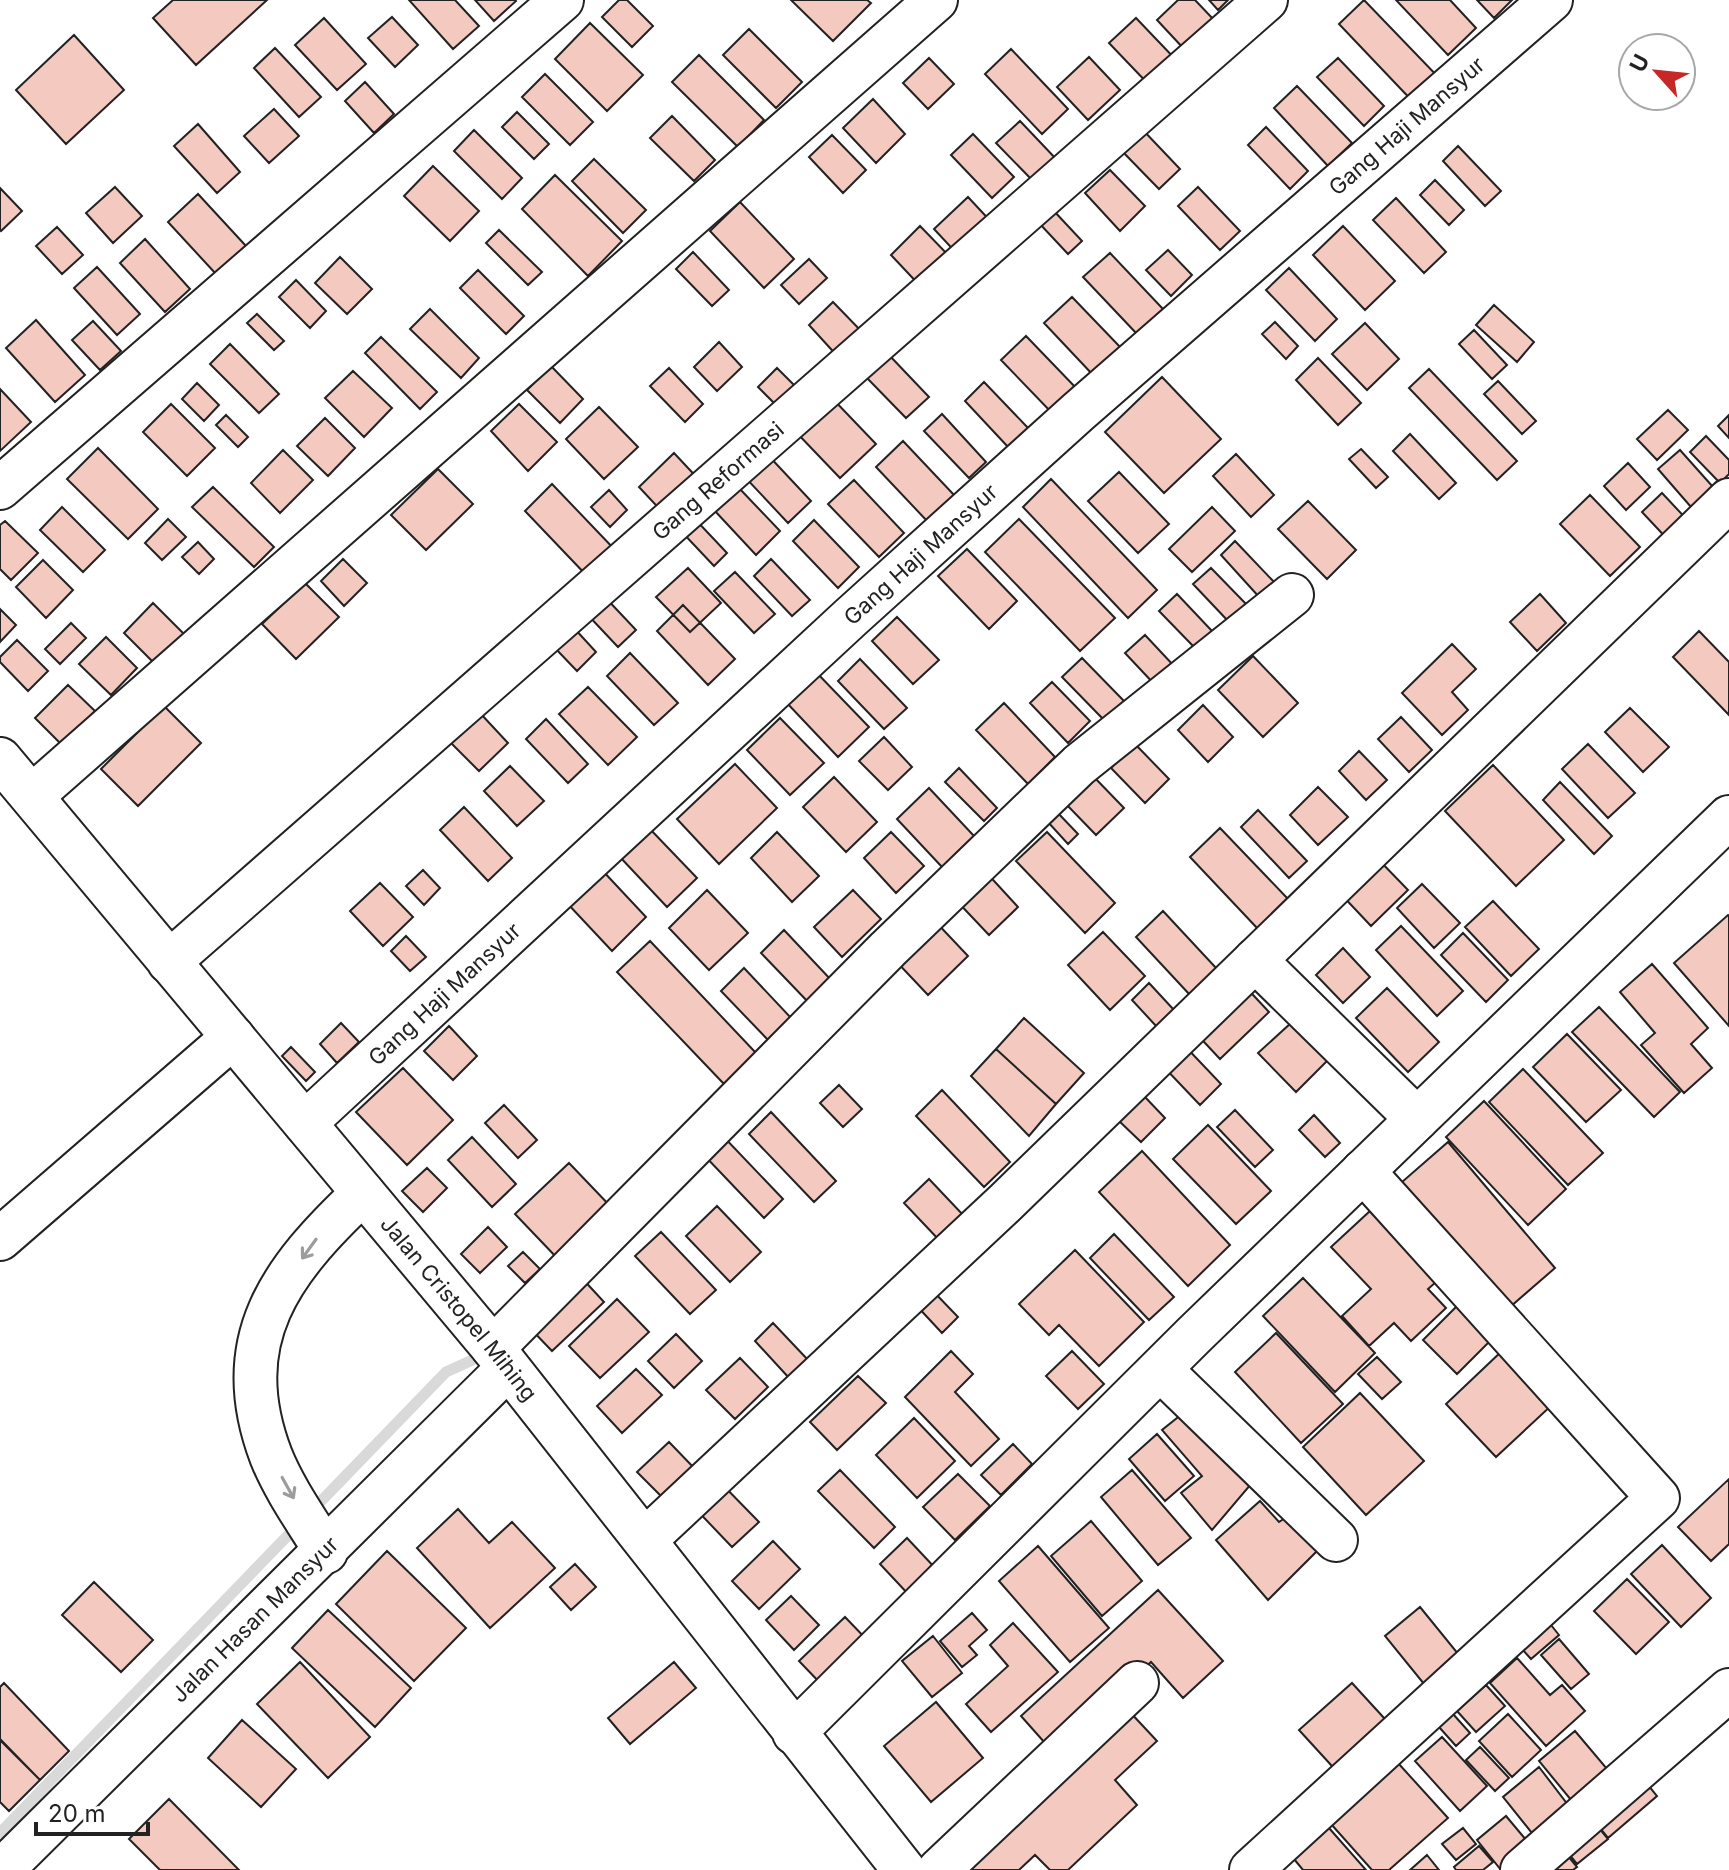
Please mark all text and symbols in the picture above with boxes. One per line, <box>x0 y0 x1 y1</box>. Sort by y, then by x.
north arrow <box>1617 32 1697 112</box>
text: U <box>1624 50 1654 76</box>
street label: Gang Haji Mansyur <box>1324 51 1490 201</box>
street label: Gang Reformasi <box>647 416 789 545</box>
street label: Gang Haji Mansyur <box>838 478 1003 630</box>
street label: Gang Haji Mansyur <box>363 917 526 1071</box>
street label: Jalan Cristopel Mihing <box>375 1211 543 1406</box>
one-way arrow <box>301 1238 318 1259</box>
one-way arrow <box>281 1475 296 1499</box>
street label: Jalan Hasan Mansyur <box>166 1531 343 1707</box>
scale bar <box>36 1786 148 1836</box>
text: 20 m <box>48 1799 106 1828</box>

